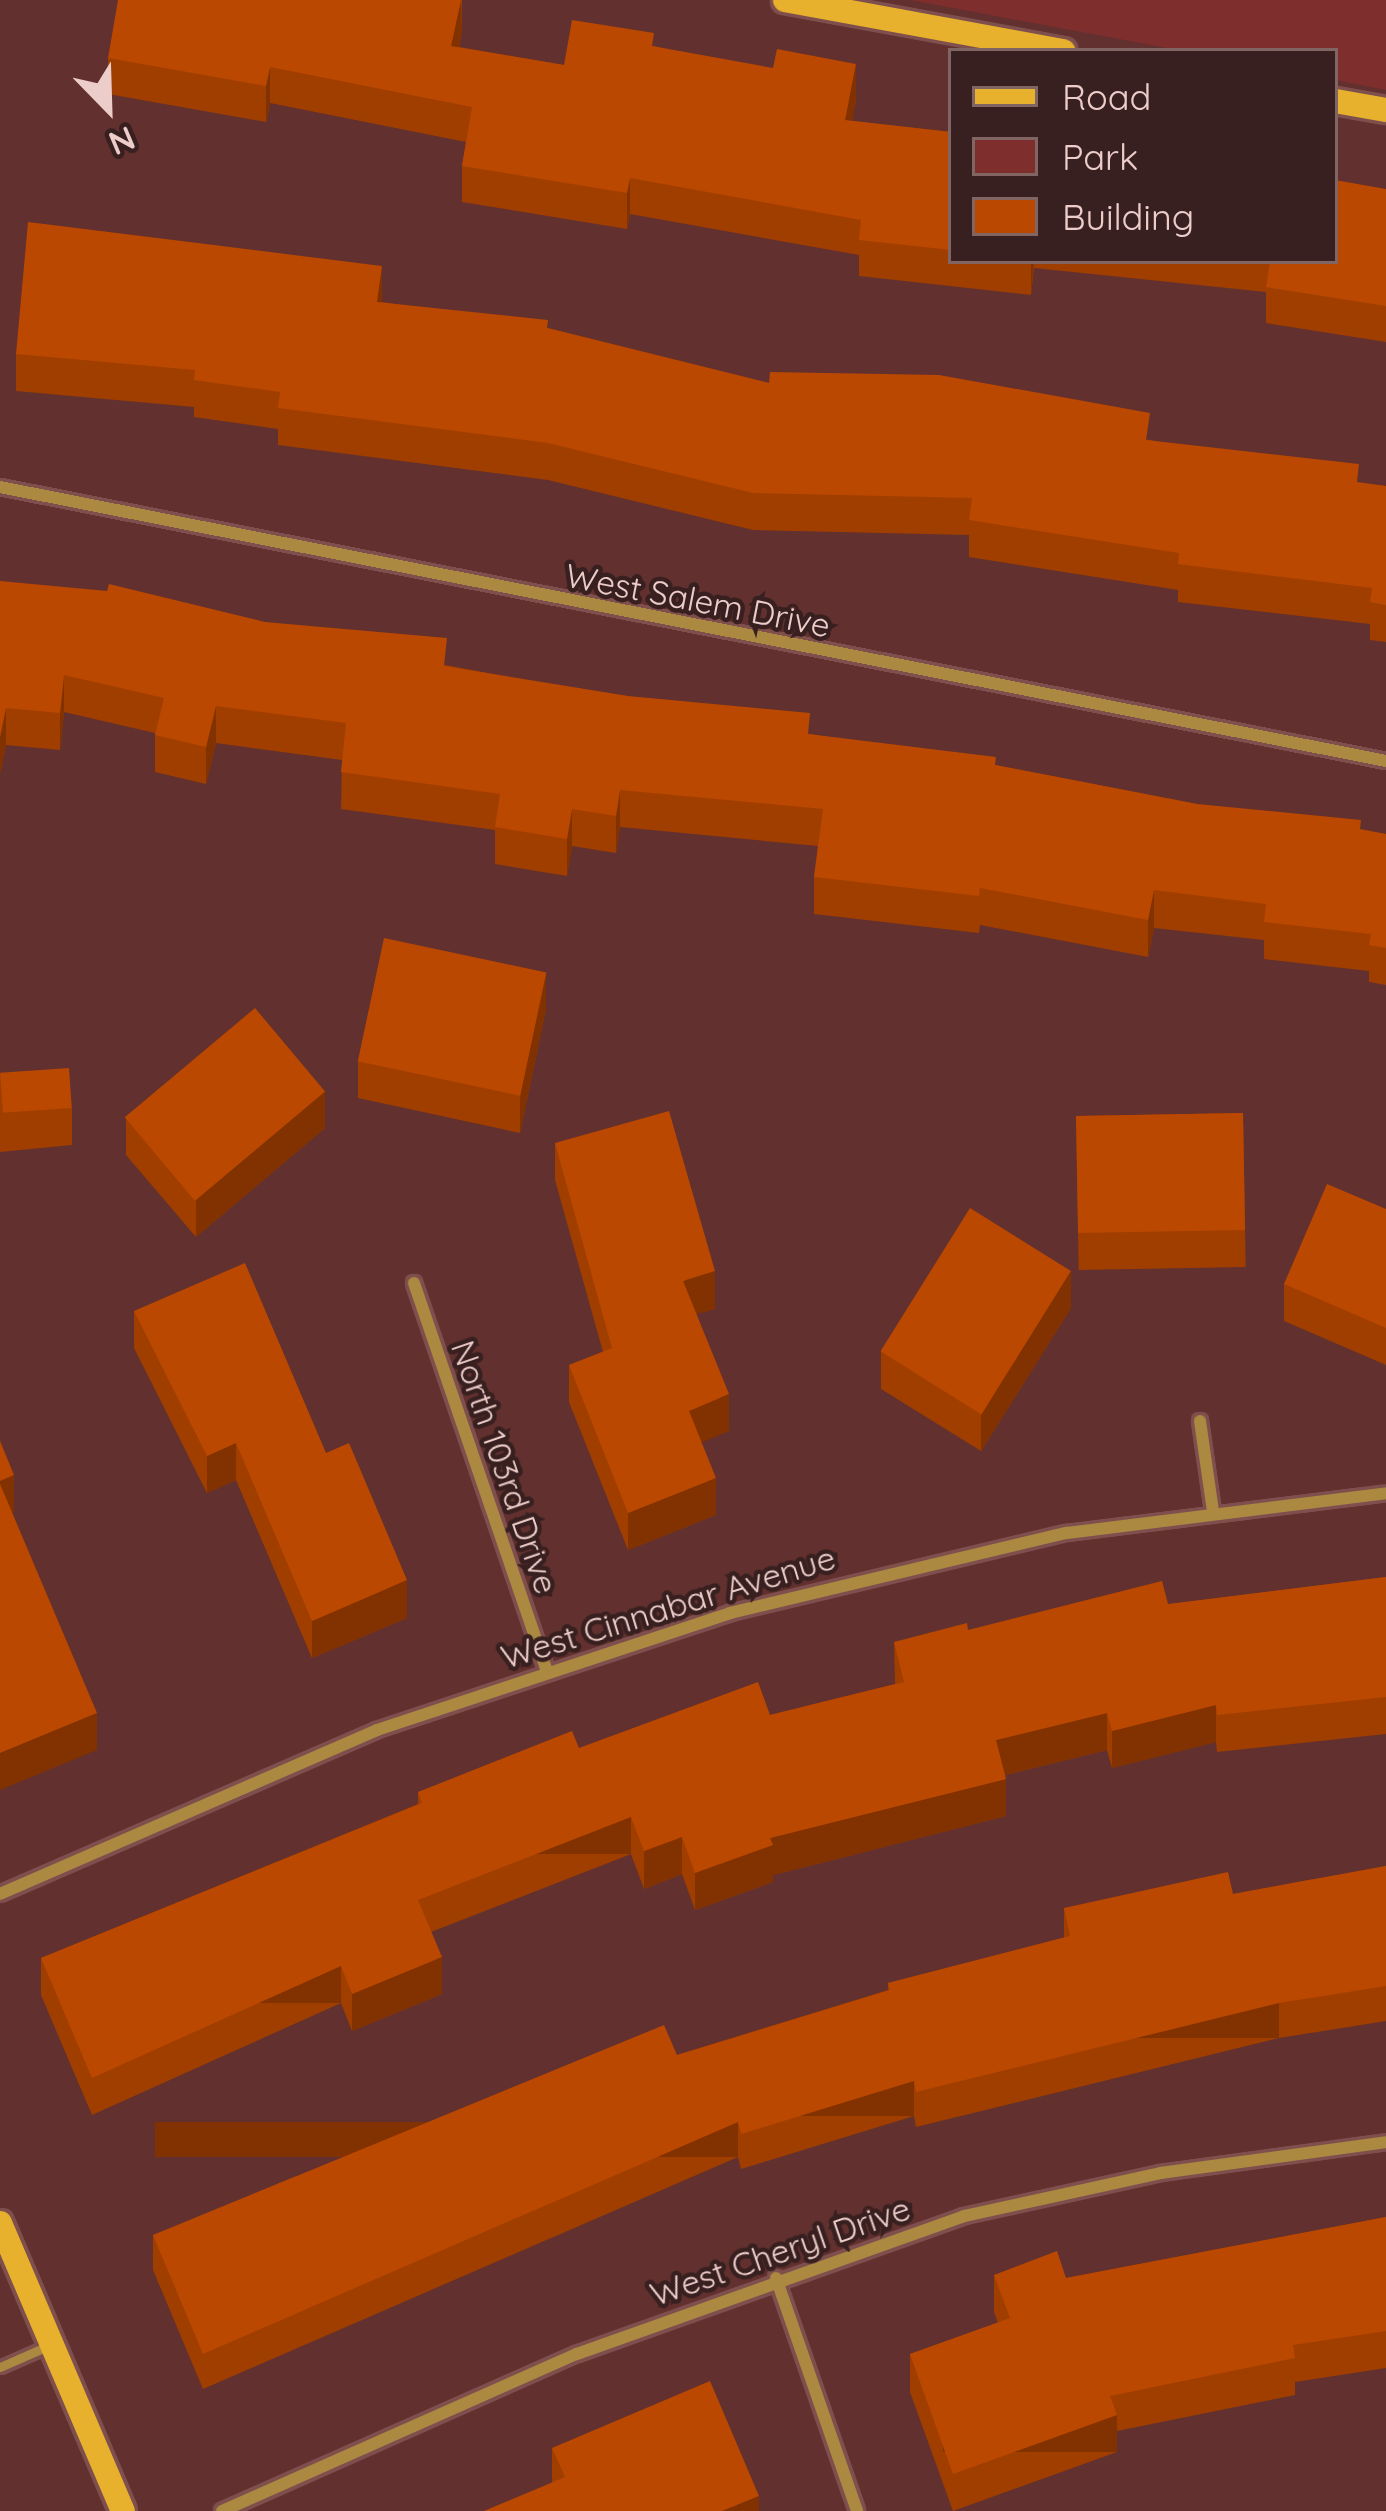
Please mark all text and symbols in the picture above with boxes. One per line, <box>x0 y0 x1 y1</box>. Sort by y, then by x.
north arrow <box>48 48 168 168</box>
legend <box>948 48 1338 264</box>
text: Road <box>1062 74 1151 119</box>
text: N <box>103 118 141 165</box>
text: Park <box>1062 134 1138 179</box>
text: Building <box>1062 194 1194 239</box>
street label: West Salem Drive <box>562 555 834 645</box>
street label: North 103rd Drive <box>443 1335 567 1599</box>
street label: West Cinnabar Avenue <box>496 1537 840 1677</box>
street label: West Cheryl Drive <box>645 2188 915 2314</box>

